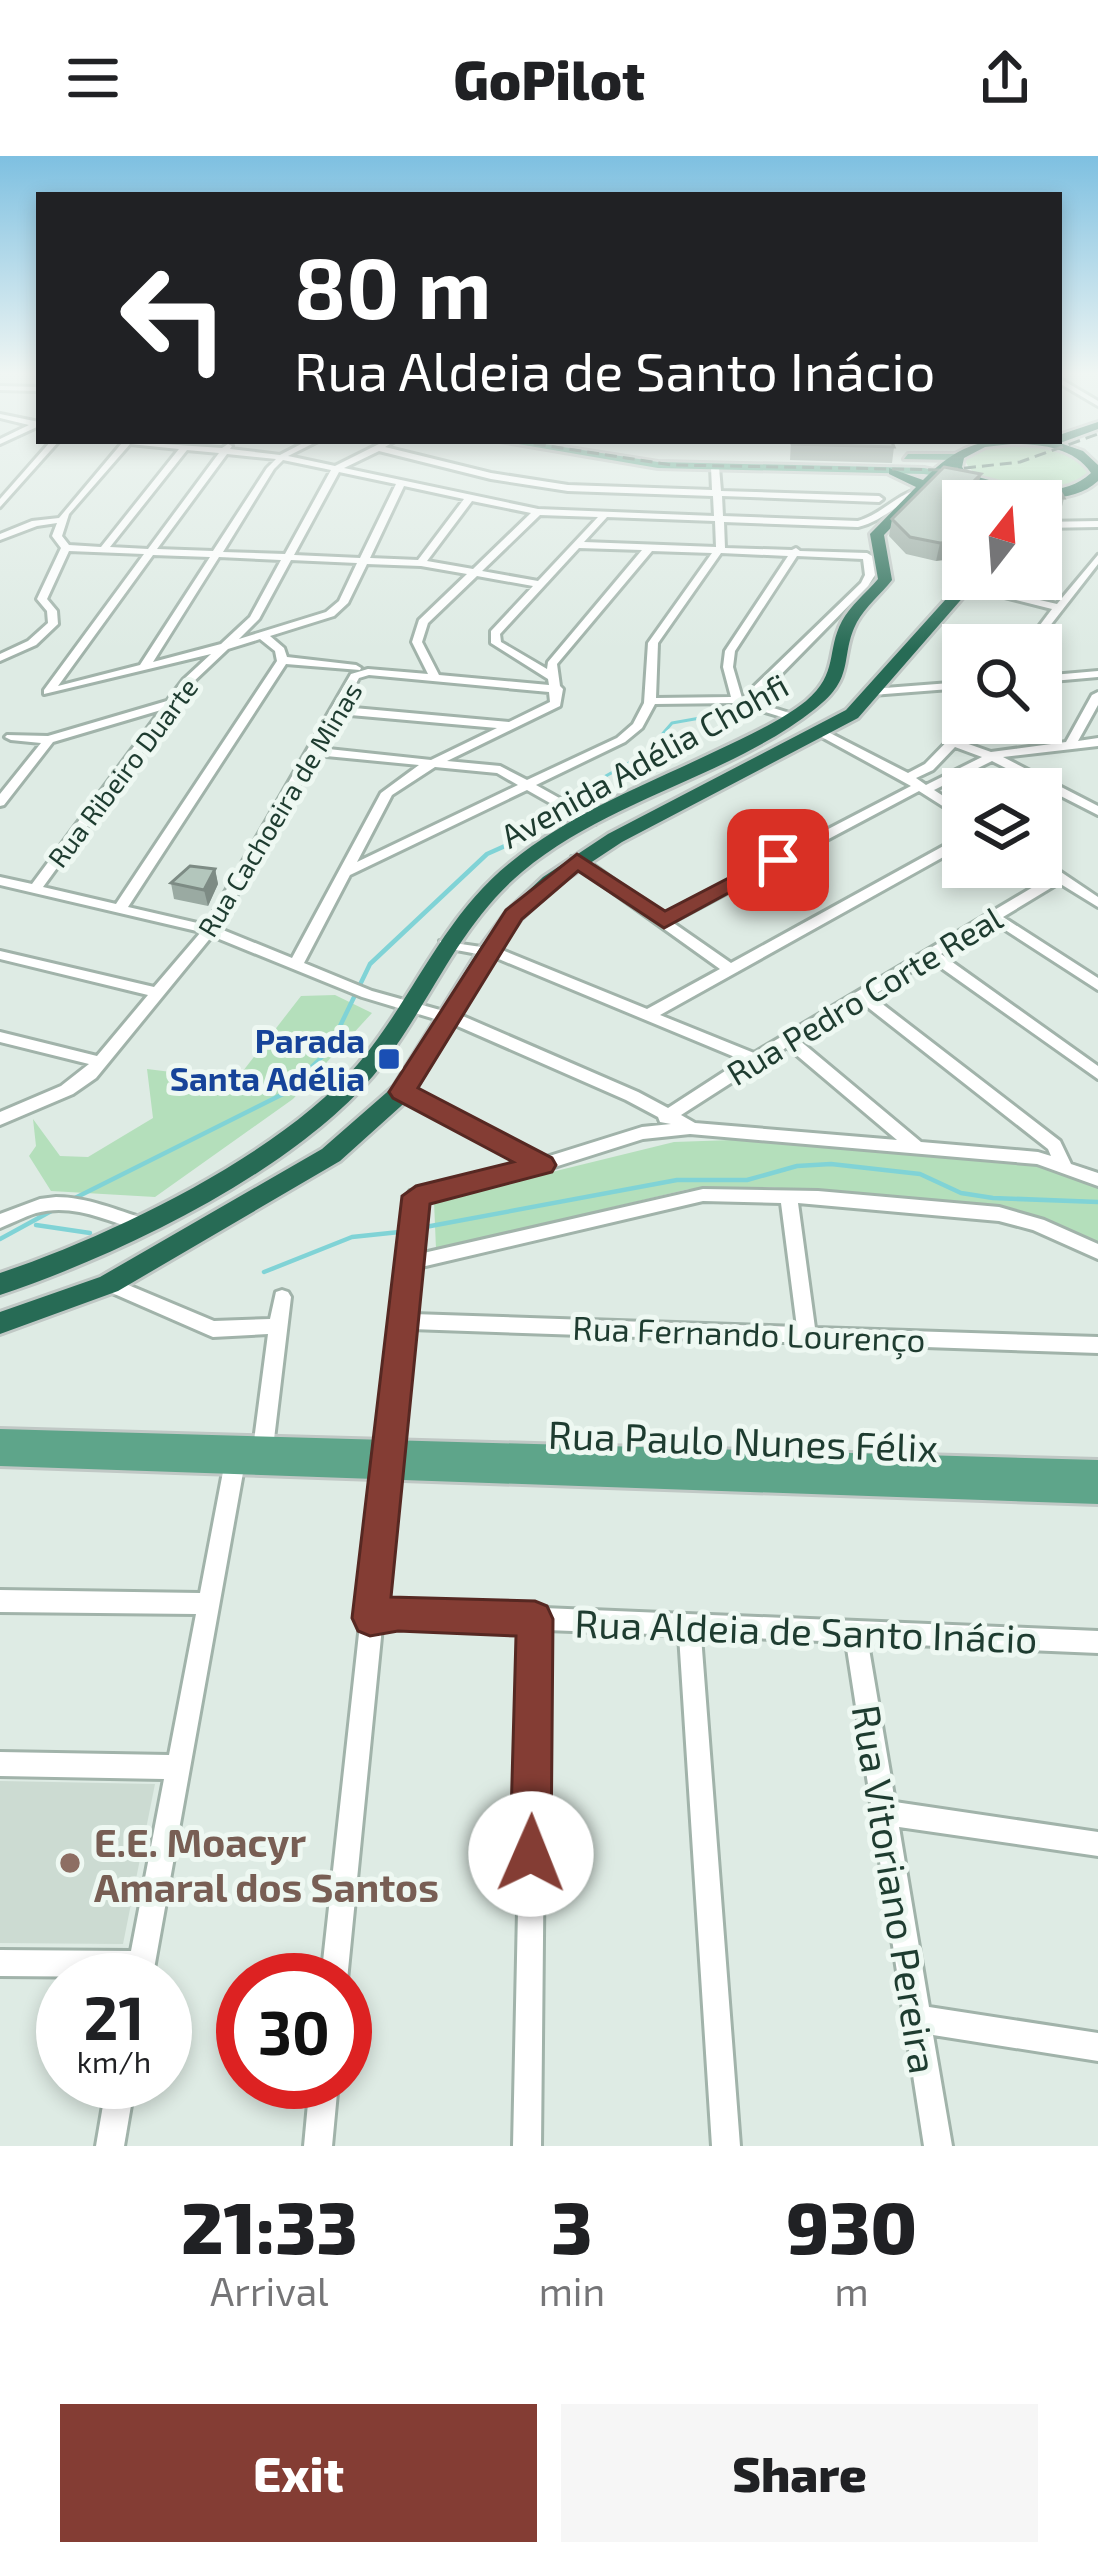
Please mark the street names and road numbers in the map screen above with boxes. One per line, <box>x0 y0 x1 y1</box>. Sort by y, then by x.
street label: Avenida Adélia Chohfi <box>493 664 795 856</box>
street label: Rua Ribeiro Duarte <box>40 671 204 873</box>
street label: Rua Cachoeira de Minas <box>190 676 368 942</box>
street label: Rua Pedro Corte Real <box>719 897 1009 1093</box>
street label: Rua Fernando Lourenço <box>572 1307 926 1361</box>
street label: Rua Paulo Nunes Félix <box>547 1410 939 1470</box>
street label: Rua Aldeia de Santo Inácio <box>574 1598 1038 1662</box>
street label: Rua Vitoriano Pereira <box>844 1701 948 2077</box>

